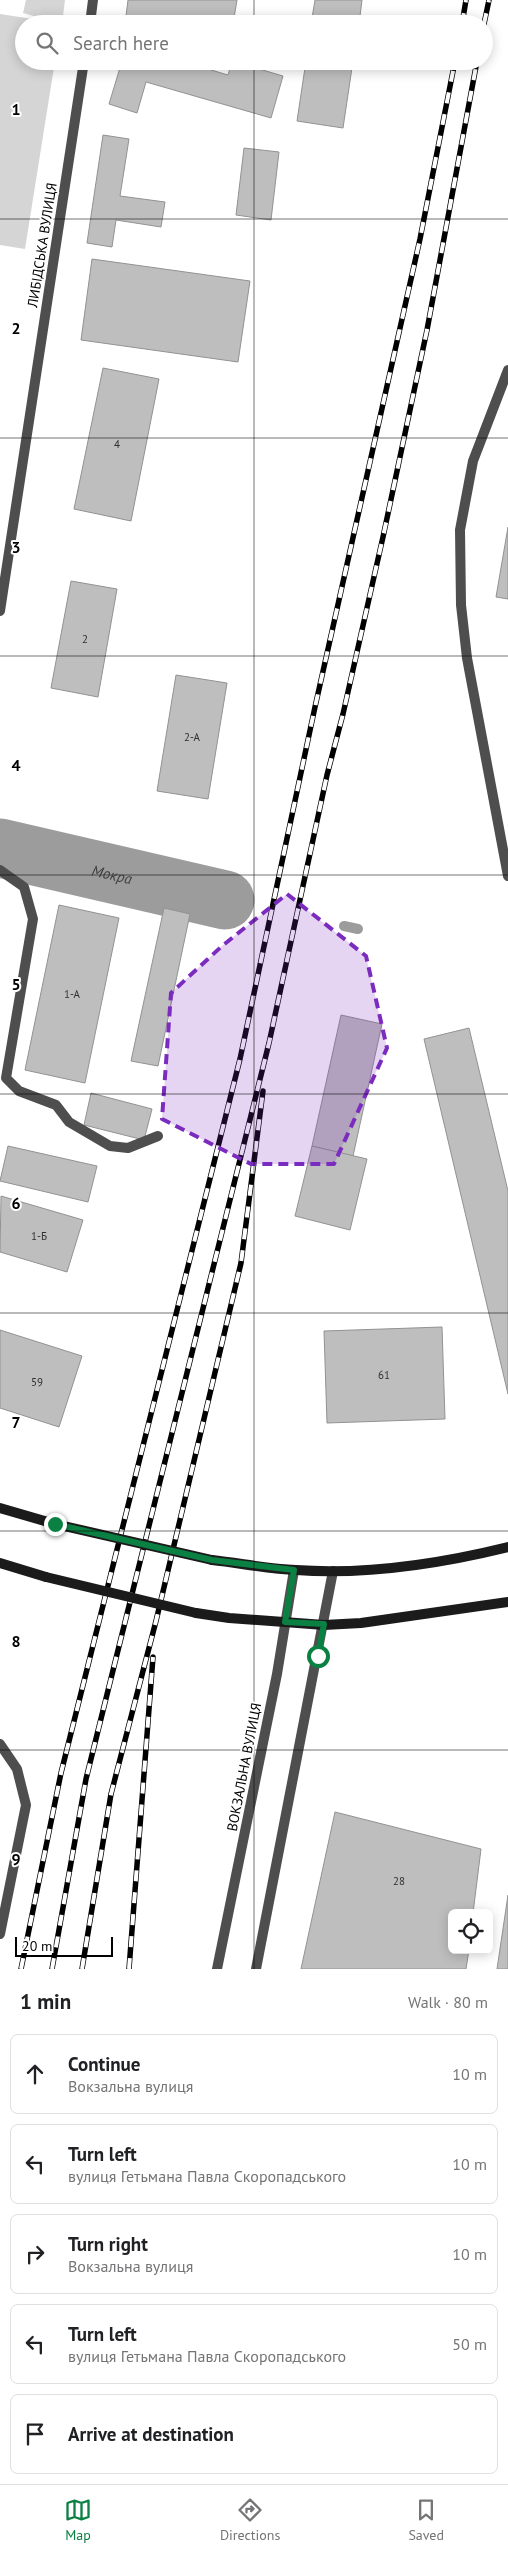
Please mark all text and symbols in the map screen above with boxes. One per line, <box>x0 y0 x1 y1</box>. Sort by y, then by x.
search box <box>15 15 493 70</box>
icon: search <box>33 29 61 57</box>
text: Search here <box>73 31 169 55</box>
text: 1 <box>11 99 21 119</box>
street label: ЛИБІДСЬКА ВУЛИЦЯ <box>23 181 61 310</box>
text: 2 <box>11 318 21 338</box>
house number: 4 <box>114 437 120 451</box>
text: 3 <box>11 537 21 557</box>
house number: 2 <box>82 632 88 646</box>
house number: 2-А <box>184 730 201 744</box>
text: 4 <box>11 755 21 775</box>
water label: Мокра <box>90 860 135 888</box>
text: 5 <box>11 974 21 994</box>
house number: 1-А <box>64 987 81 1001</box>
text: 6 <box>11 1193 21 1213</box>
house number: 1-Б <box>31 1229 47 1243</box>
house number: 61 <box>378 1368 390 1382</box>
house number: 59 <box>31 1375 43 1389</box>
text: 7 <box>11 1412 21 1432</box>
route end <box>44 1513 67 1536</box>
text: 8 <box>11 1631 21 1651</box>
route start <box>307 1645 330 1668</box>
street label: ВОКЗАЛЬНА ВУЛИЦЯ <box>223 1701 265 1833</box>
text: 9 <box>11 1849 21 1869</box>
house number: 28 <box>393 1874 405 1888</box>
map controls <box>448 1909 493 1954</box>
button: locate <box>448 1909 493 1954</box>
scale bar <box>15 1934 112 1957</box>
text: 20 m <box>22 1937 52 1955</box>
text: 1 min <box>20 1988 71 2015</box>
text: Walk · 80 m <box>408 1992 488 2012</box>
text: Continue <box>68 2052 140 2076</box>
icon: ahead <box>21 2060 49 2088</box>
text: 10 m <box>452 2064 487 2084</box>
text: Вокзальна вулиця <box>68 2076 193 2096</box>
text: Turn left <box>68 2142 137 2166</box>
icon: left <box>21 2150 49 2178</box>
text: 10 m <box>452 2154 487 2174</box>
text: вулиця Гетьмана Павла Скоропадського <box>68 2166 346 2186</box>
text: Turn right <box>68 2232 148 2256</box>
icon: right <box>21 2240 49 2268</box>
text: 10 m <box>452 2244 487 2264</box>
text: Вокзальна вулиця <box>68 2256 193 2276</box>
text: Turn left <box>68 2322 137 2346</box>
icon: left <box>21 2330 49 2358</box>
text: 50 m <box>452 2334 487 2354</box>
text: вулиця Гетьмана Павла Скоропадського <box>68 2346 346 2366</box>
icon: arrive <box>21 2420 49 2448</box>
text: Arrive at destination <box>68 2422 234 2446</box>
tab: Map <box>64 2496 92 2544</box>
tab: Directions <box>220 2496 280 2544</box>
tab: Saved <box>408 2496 444 2544</box>

